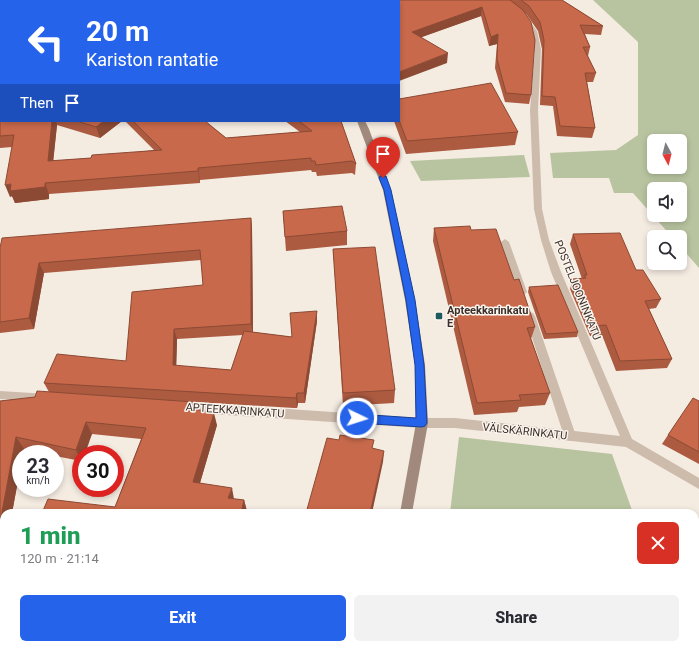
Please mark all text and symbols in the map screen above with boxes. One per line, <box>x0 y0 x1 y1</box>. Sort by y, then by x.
text: 20 m <box>86 15 149 48</box>
icon: left <box>20 16 72 68</box>
text: Kariston rantatie <box>86 49 218 70</box>
icon: arrive <box>61 92 83 114</box>
text: Then <box>20 94 53 112</box>
north arrow <box>647 134 687 174</box>
map controls <box>647 134 687 270</box>
pin <box>366 137 400 178</box>
icon: arrive <box>372 143 394 165</box>
button: sound <box>647 182 687 222</box>
button: search <box>647 230 687 270</box>
street label: POSTELJOONINKATU <box>552 238 604 342</box>
place label: Apteekkarinkatu E <box>447 304 528 330</box>
marker: Apteekkarinkatu E <box>434 311 444 321</box>
position arrow <box>336 397 378 439</box>
street label: APTEEKKARINKATU <box>185 401 285 420</box>
street label: VÄLSKÄRINKATU <box>482 421 568 442</box>
speed limit sign: 30 <box>72 445 124 497</box>
text: 23 <box>27 454 49 478</box>
text: km/h <box>26 475 50 486</box>
text: 1 min <box>20 522 81 550</box>
button: close <box>637 522 679 564</box>
text: 120 m · 21:14 <box>20 551 99 566</box>
button: Exit <box>20 595 346 641</box>
button: Share <box>354 595 679 641</box>

